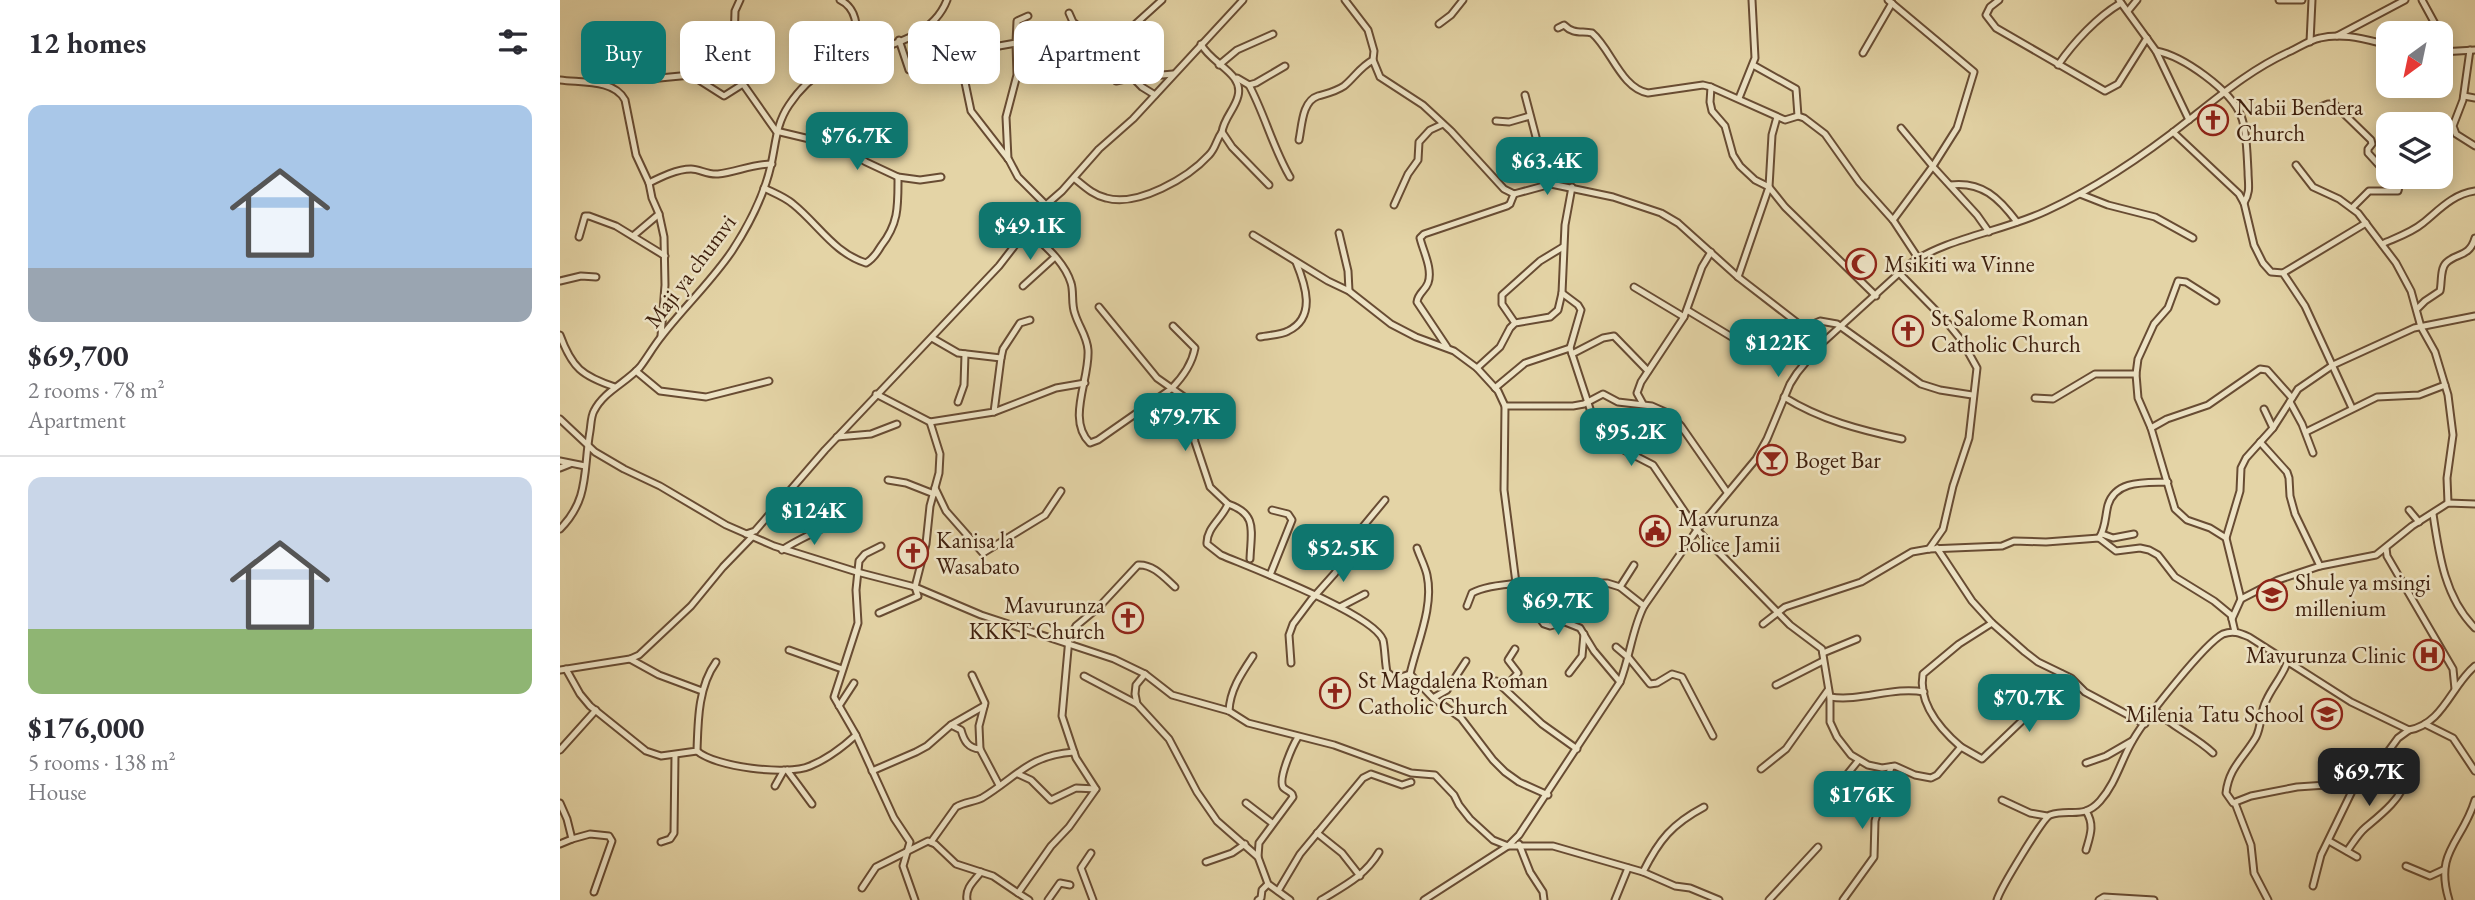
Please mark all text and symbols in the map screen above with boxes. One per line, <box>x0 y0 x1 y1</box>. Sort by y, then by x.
chip: Buy <box>581 21 666 84</box>
chip: Rent <box>680 21 775 84</box>
chip: Filters <box>789 21 894 84</box>
chip: New <box>908 21 1000 84</box>
chip: Apartment <box>1014 21 1164 84</box>
north arrow <box>2376 21 2454 98</box>
map controls <box>2376 21 2453 189</box>
text: 12 homes <box>28 23 146 62</box>
icon: filters <box>494 23 532 61</box>
place label: Nabii Bendera Church <box>2236 92 2364 148</box>
church icon: Nabii Bendera Church <box>2196 103 2230 137</box>
button: layers <box>2376 112 2453 189</box>
pin: $76.7K <box>800 113 914 172</box>
text: $76.7K <box>822 120 892 150</box>
pin: $63.4K <box>1490 138 1604 197</box>
text: $63.4K <box>1512 145 1582 175</box>
icon: home <box>217 150 343 276</box>
pin: $49.1K <box>973 202 1087 262</box>
street label: Maji ya chumvi <box>638 208 743 334</box>
text: $49.1K <box>995 210 1065 240</box>
mosque icon: Msikiti wa Vinne <box>1844 247 1878 281</box>
place label: Msikiti wa Vinne <box>1884 249 2035 279</box>
place label: St Salome Roman Catholic Church <box>1931 303 2089 359</box>
church icon: St Salome Roman Catholic Church <box>1891 314 1925 348</box>
pin: $122K <box>1729 320 1827 379</box>
text: $122K <box>1746 327 1810 357</box>
text: $69,700 <box>28 336 129 375</box>
text: 2 rooms · 78 m² <box>28 375 165 405</box>
pin: $79.7K <box>1128 393 1242 453</box>
text: $79.7K <box>1150 401 1220 431</box>
text: Apartment <box>28 405 126 435</box>
pin: $95.2K <box>1574 408 1688 468</box>
text: $95.2K <box>1596 416 1666 446</box>
bar icon: Boget Bar <box>1755 443 1789 477</box>
place label: Boget Bar <box>1795 445 1881 475</box>
pin: $124K <box>765 488 863 547</box>
text: $124K <box>782 495 846 525</box>
place label: Mavurunza Police Jamii <box>1678 503 1781 559</box>
public building icon: Mavurunza Police Jamii <box>1638 514 1672 548</box>
icon: home <box>217 522 343 648</box>
pin: $52.5K <box>1286 524 1400 584</box>
place label: Kanisa la Wasabato <box>936 525 1020 581</box>
text: $52.5K <box>1308 532 1378 562</box>
church icon: Kanisa la Wasabato <box>896 536 930 570</box>
place label: Shule ya msingi millenium <box>2295 567 2431 623</box>
pin: $69.7K <box>1501 578 1615 637</box>
school or university icon: Shule ya msingi millenium <box>2255 578 2289 612</box>
text: $69.7K <box>1523 585 1593 615</box>
place label: Mavurunza KKKT Church <box>969 590 1106 646</box>
church icon: Mavurunza KKKT Church <box>1111 601 1145 635</box>
hospital icon: Mavurunza Clinic <box>2412 638 2446 672</box>
place label: Mavurunza Clinic <box>2246 640 2406 670</box>
place label: St Magdalena Roman Catholic Church <box>1358 665 1548 721</box>
pin: $70.7K <box>1972 674 2086 734</box>
church icon: St Magdalena Roman Catholic Church <box>1318 676 1352 710</box>
text: $70.7K <box>1994 682 2064 712</box>
school or university icon: Milenia Tatu School <box>2310 697 2344 731</box>
place label: Milenia Tatu School <box>2126 699 2304 729</box>
text: $176,000 <box>28 708 144 747</box>
text: 5 rooms · 138 m² <box>28 747 176 777</box>
pin: $69.7K <box>2312 748 2426 808</box>
text: $69.7K <box>2334 756 2404 786</box>
pin: $176K <box>1813 772 1911 831</box>
text: House <box>28 777 87 807</box>
text: $176K <box>1830 779 1894 809</box>

